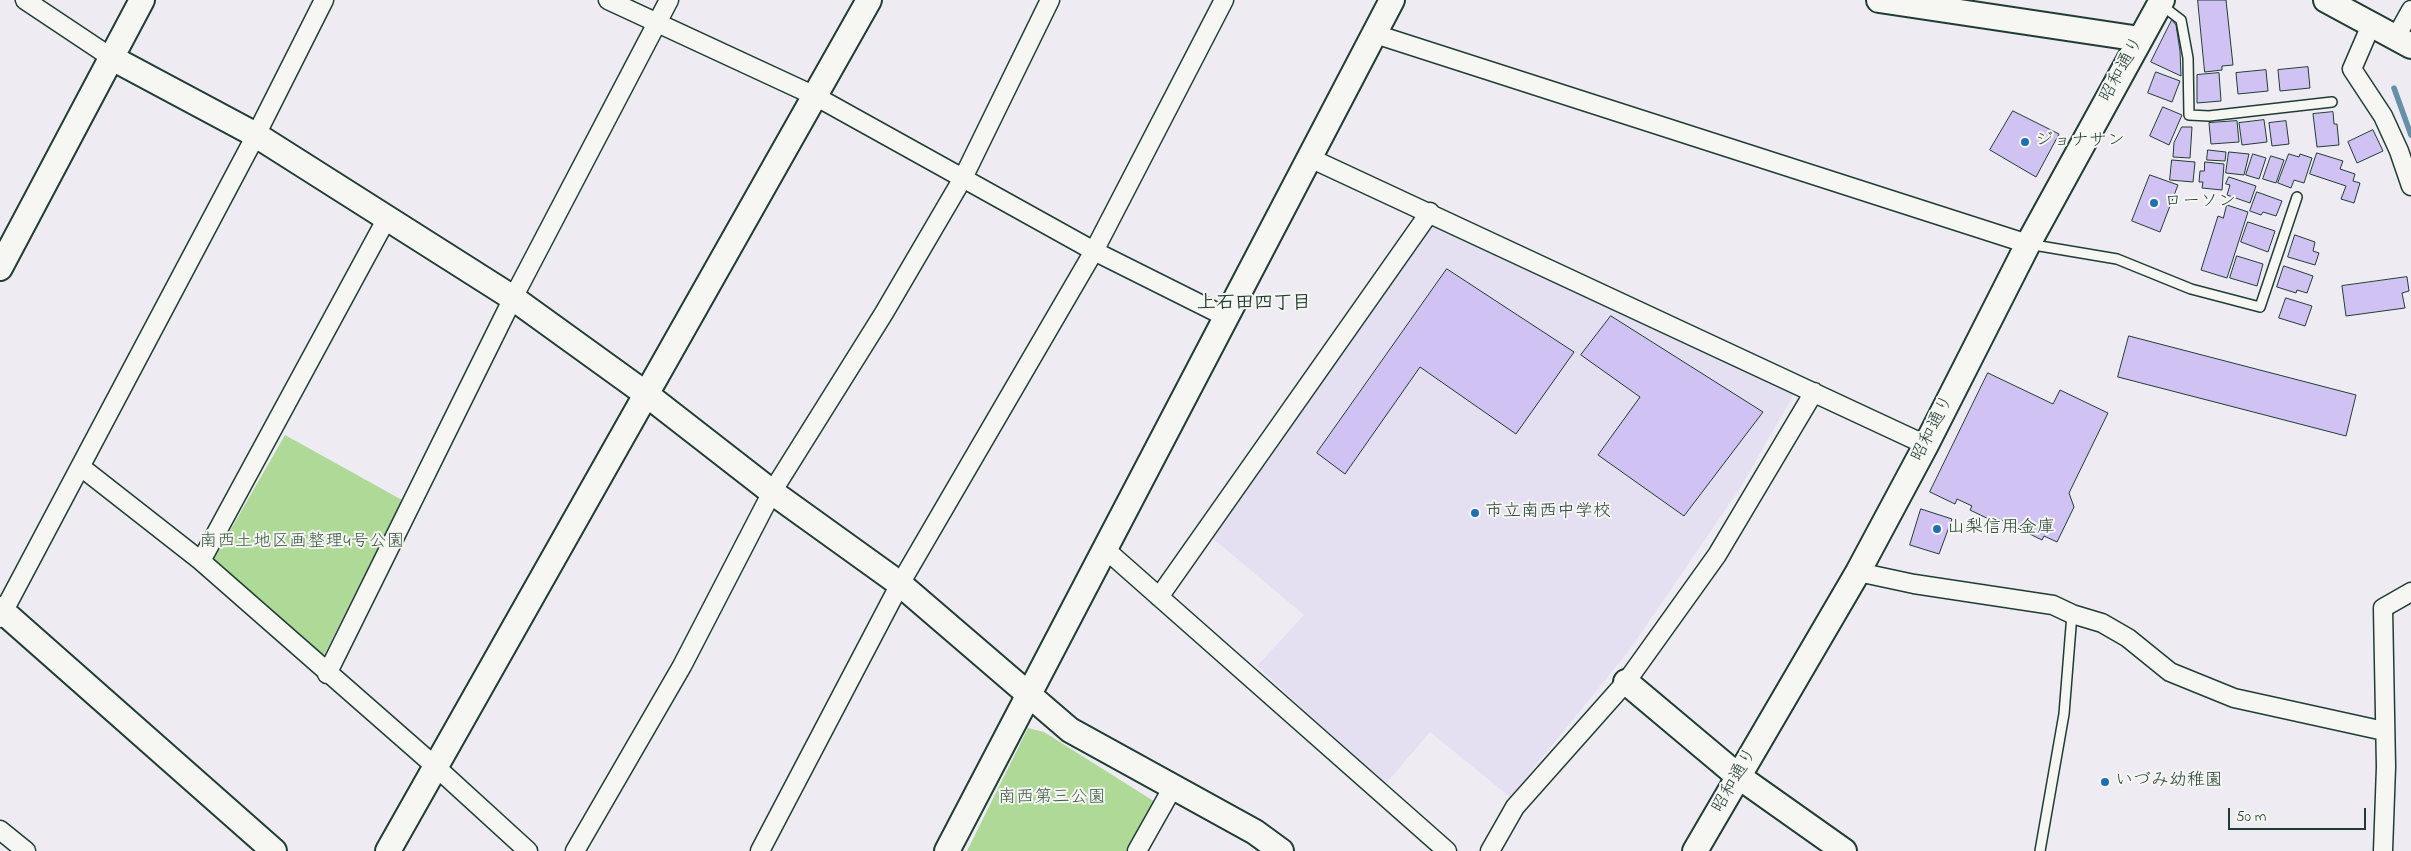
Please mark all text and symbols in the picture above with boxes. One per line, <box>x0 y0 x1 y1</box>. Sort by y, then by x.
street label: 昭和通り <box>2096 33 2150 107</box>
place label: ジョナサン <box>2035 131 2125 153</box>
marker: ジョナサン <box>2019 136 2031 148</box>
place label: ローソン <box>2164 192 2236 214</box>
marker: ローソン <box>2148 197 2160 209</box>
district label: 上石田四丁目 <box>1197 294 1311 316</box>
street label: 昭和通り <box>1908 392 1960 466</box>
place label: 市立南西中学校 <box>1485 502 1611 524</box>
marker: 市立南西中学校 <box>1469 507 1481 519</box>
place label: 山梨信用金庫 <box>1947 518 2055 540</box>
marker: 山梨信用金庫 <box>1931 523 1943 535</box>
park label: 南西土地区画整理4号公園 <box>199 532 405 554</box>
street label: 昭和通り <box>1709 744 1763 818</box>
place label: いづみ幼稚園 <box>2115 771 2223 793</box>
marker: いづみ幼稚園 <box>2099 776 2111 788</box>
park label: 南西第三公園 <box>998 788 1106 810</box>
scale bar <box>2231 798 2368 830</box>
text: 50 m <box>2236 806 2266 828</box>

